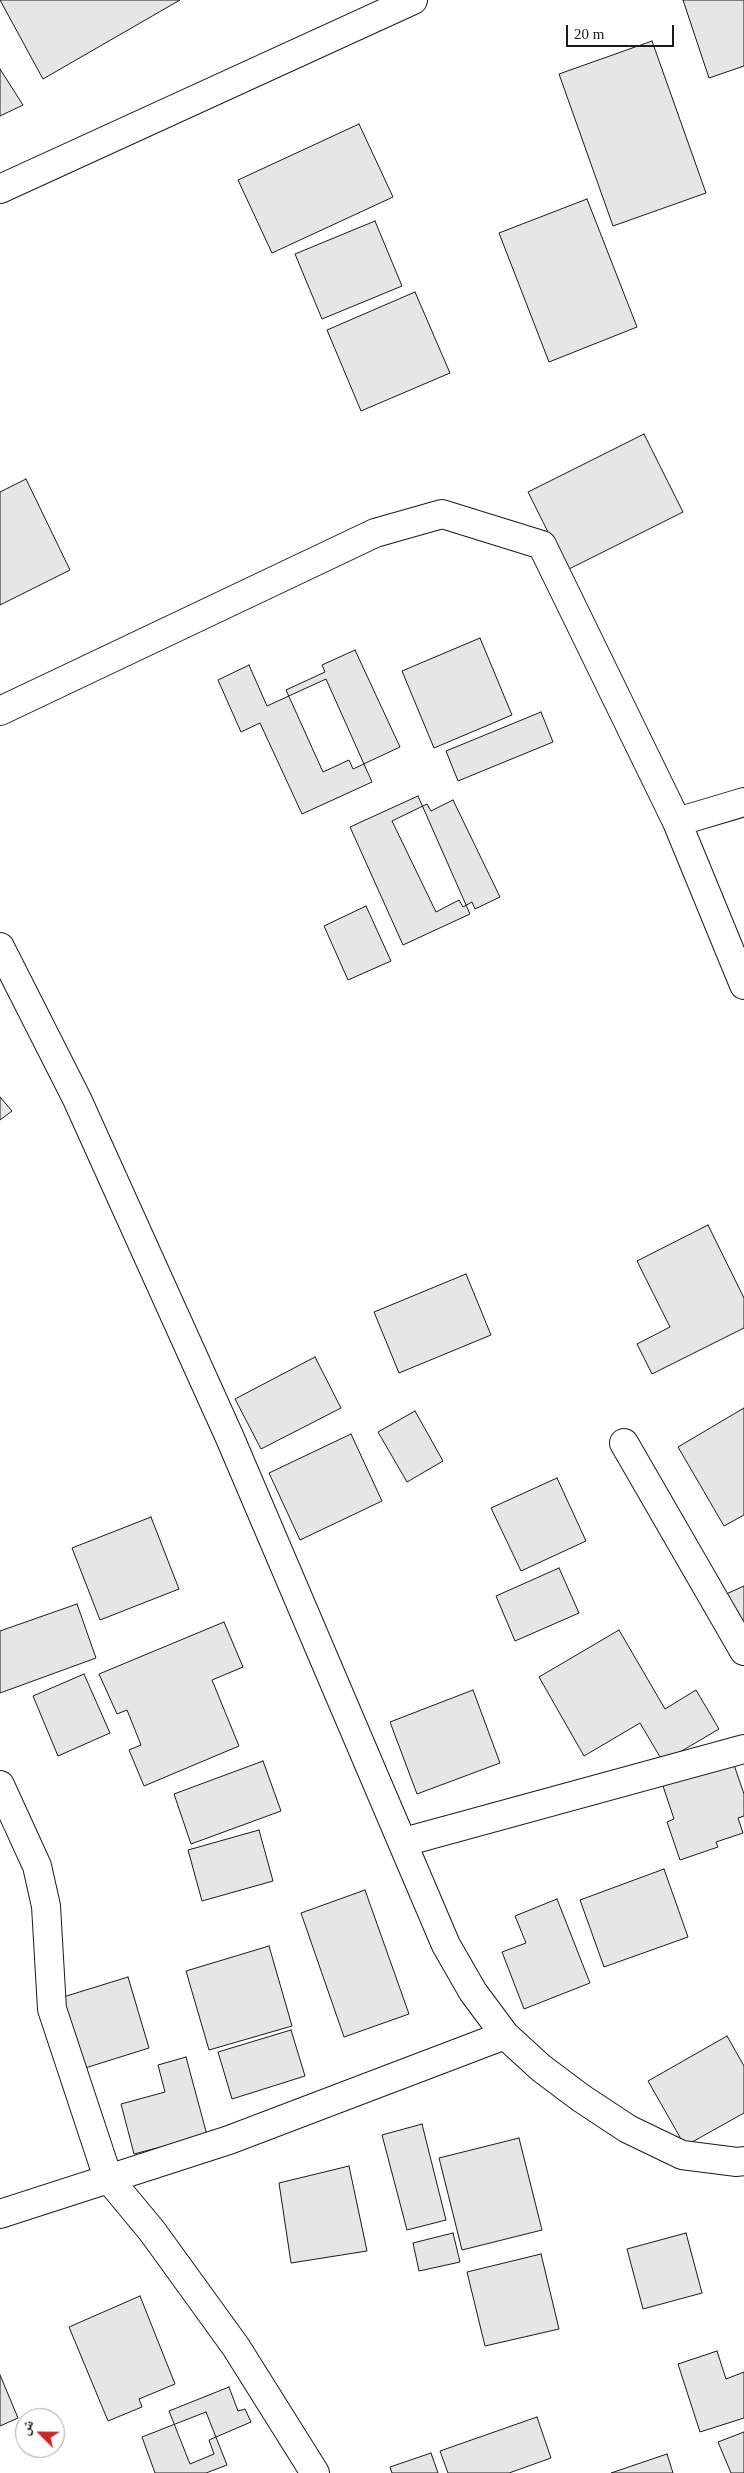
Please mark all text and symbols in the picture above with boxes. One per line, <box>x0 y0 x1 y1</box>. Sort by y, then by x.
scale bar <box>569 15 676 47</box>
text: 20 m <box>574 26 604 42</box>
north arrow <box>15 2408 65 2458</box>
text: ش <box>17 2418 36 2437</box>

